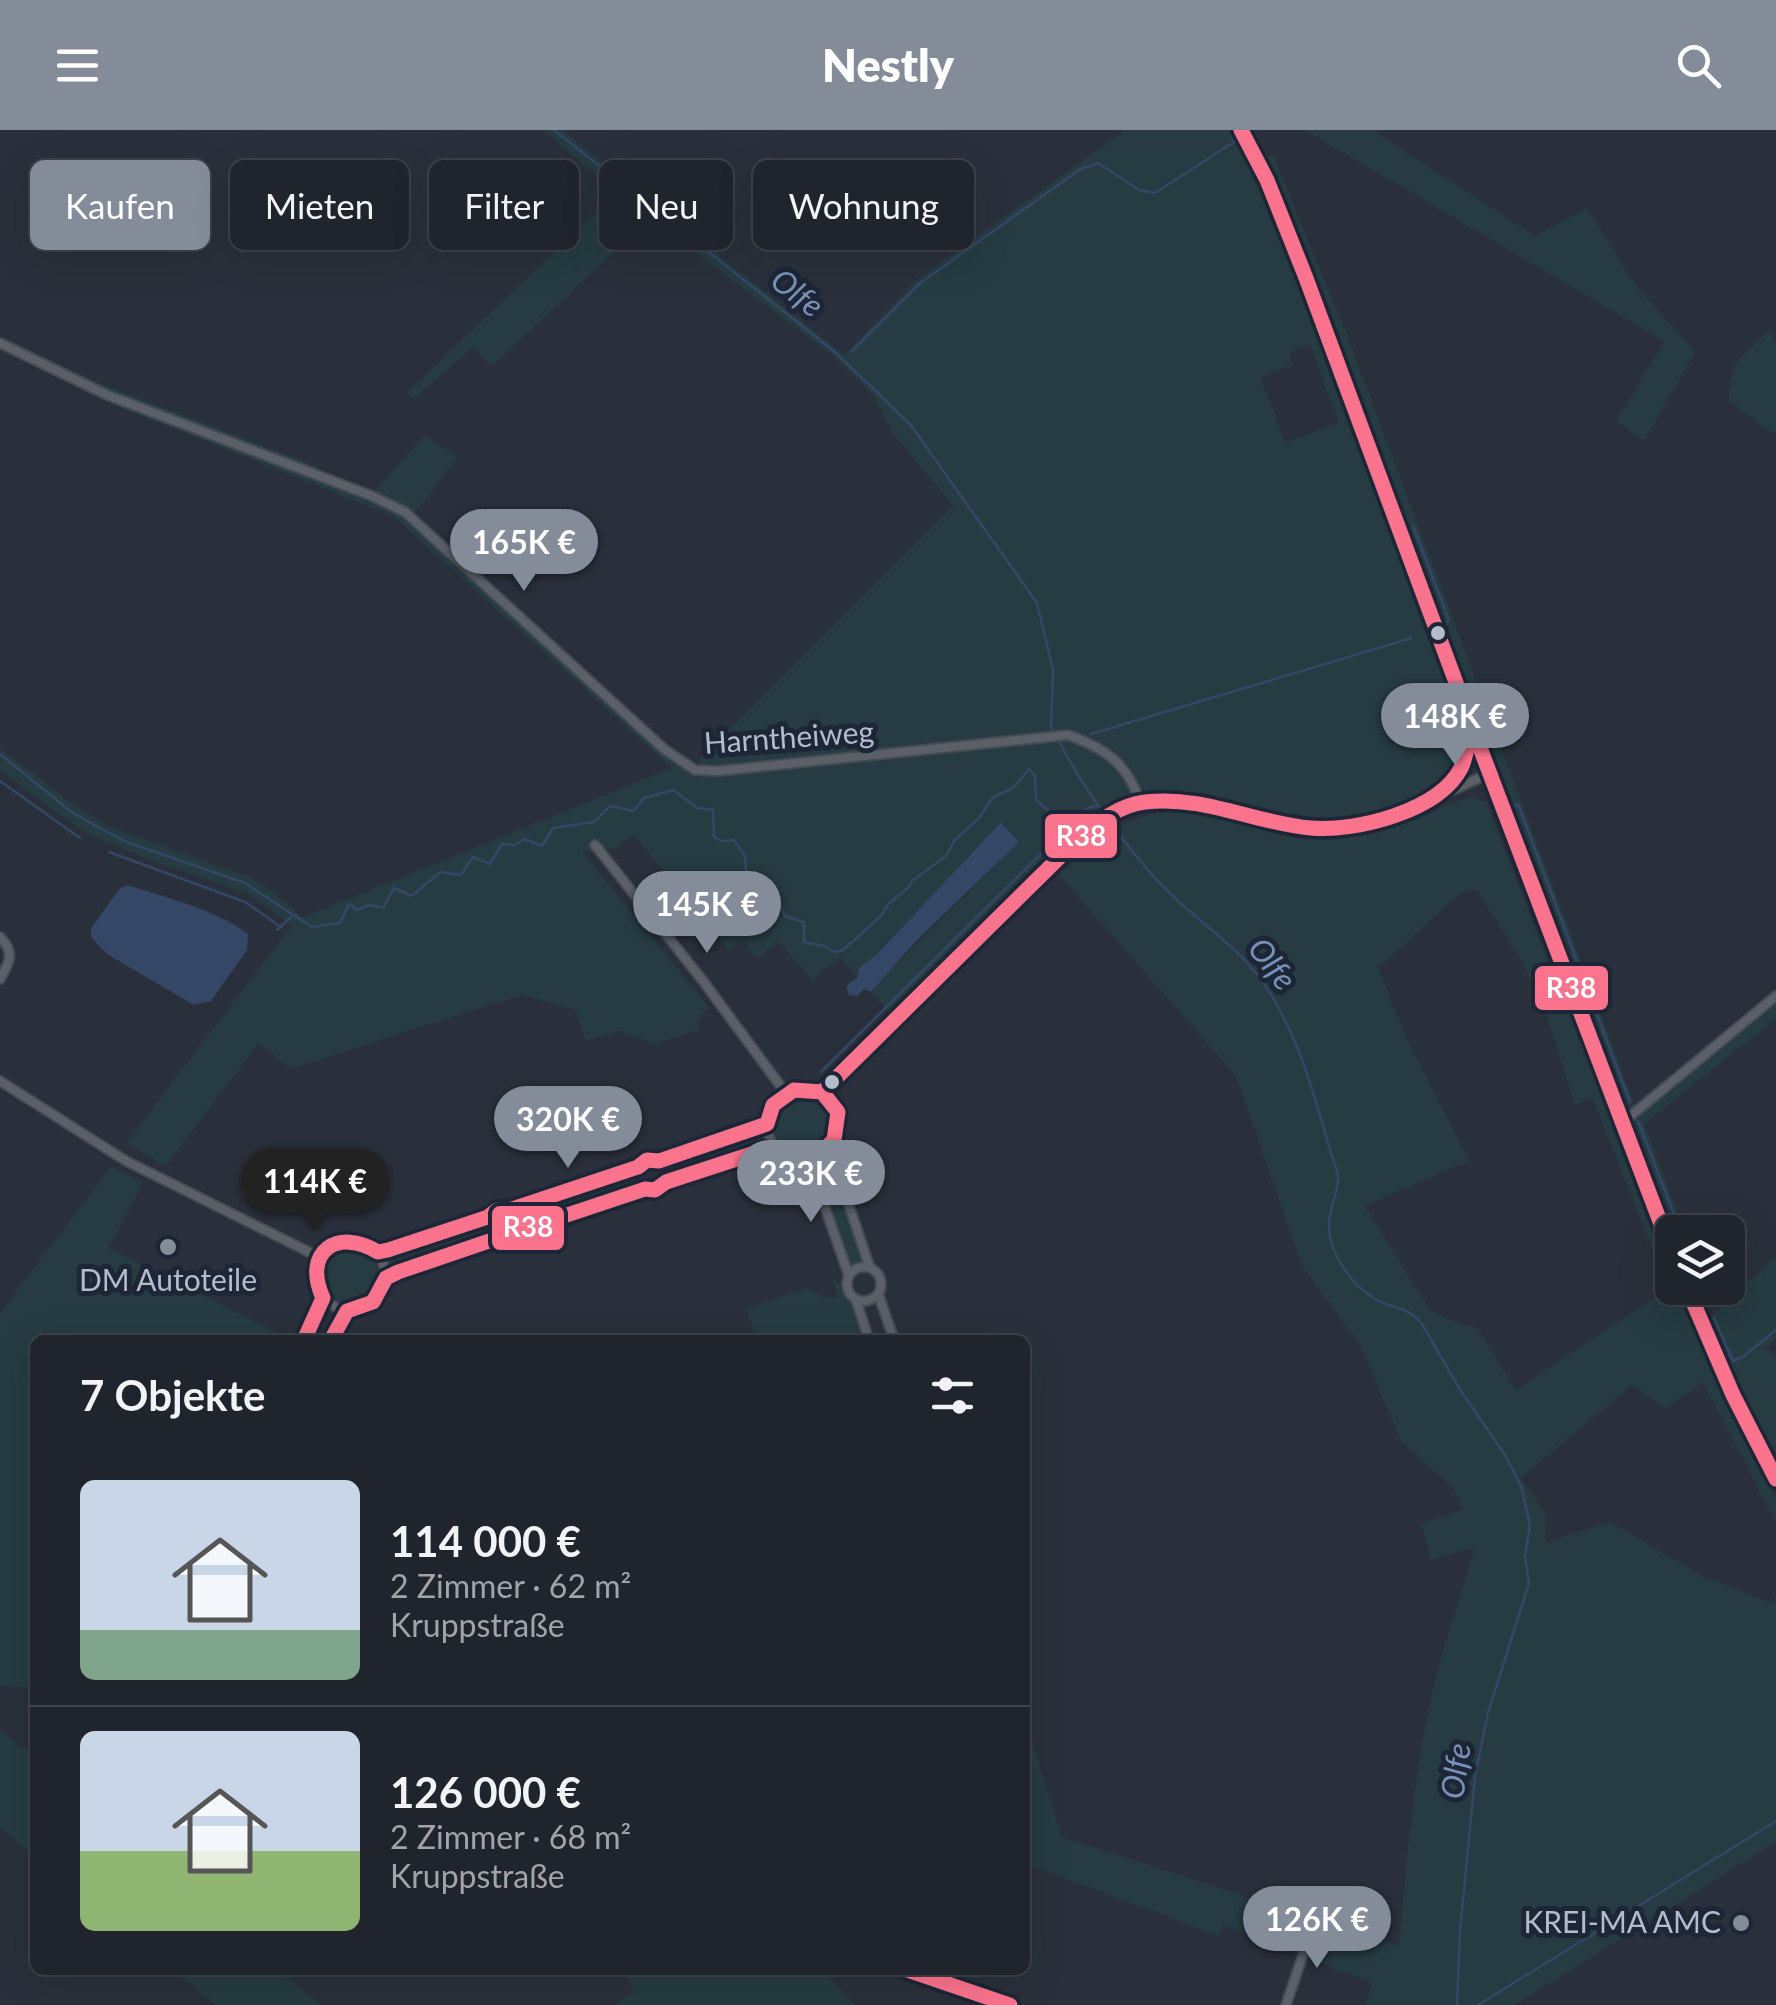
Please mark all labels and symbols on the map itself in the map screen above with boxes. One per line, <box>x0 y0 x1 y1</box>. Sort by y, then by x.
water label: Olfe <box>764 259 832 324</box>
pin: 165K € <box>443 509 605 594</box>
unlabelled marker <box>1428 623 1448 643</box>
pin: 148K € <box>1374 683 1536 768</box>
street label: Harntheiweg <box>703 712 875 760</box>
line badge: R38 <box>1043 812 1119 860</box>
text: R38 <box>1056 818 1106 852</box>
pin: 145K € <box>626 871 788 956</box>
water label: Olfe <box>1241 929 1306 997</box>
line badge: R38 <box>1533 964 1610 1012</box>
text: R38 <box>1546 970 1596 1004</box>
unlabelled marker <box>822 1072 842 1092</box>
pin: 320K € <box>487 1086 649 1171</box>
pin: 233K € <box>730 1140 892 1225</box>
pin: 114K € <box>234 1148 396 1233</box>
line badge: R38 <box>490 1204 566 1252</box>
text: R38 <box>503 1209 553 1243</box>
marker: DM Autoteile <box>157 1236 179 1258</box>
place label: DM Autoteile <box>79 1261 257 1297</box>
water label: Olfe <box>1431 1740 1478 1801</box>
pin: 126K € <box>1236 1886 1398 1971</box>
place label: KREI-MA AMC <box>1523 1903 1721 1939</box>
marker: KREI-MA AMC <box>1730 1912 1752 1934</box>

